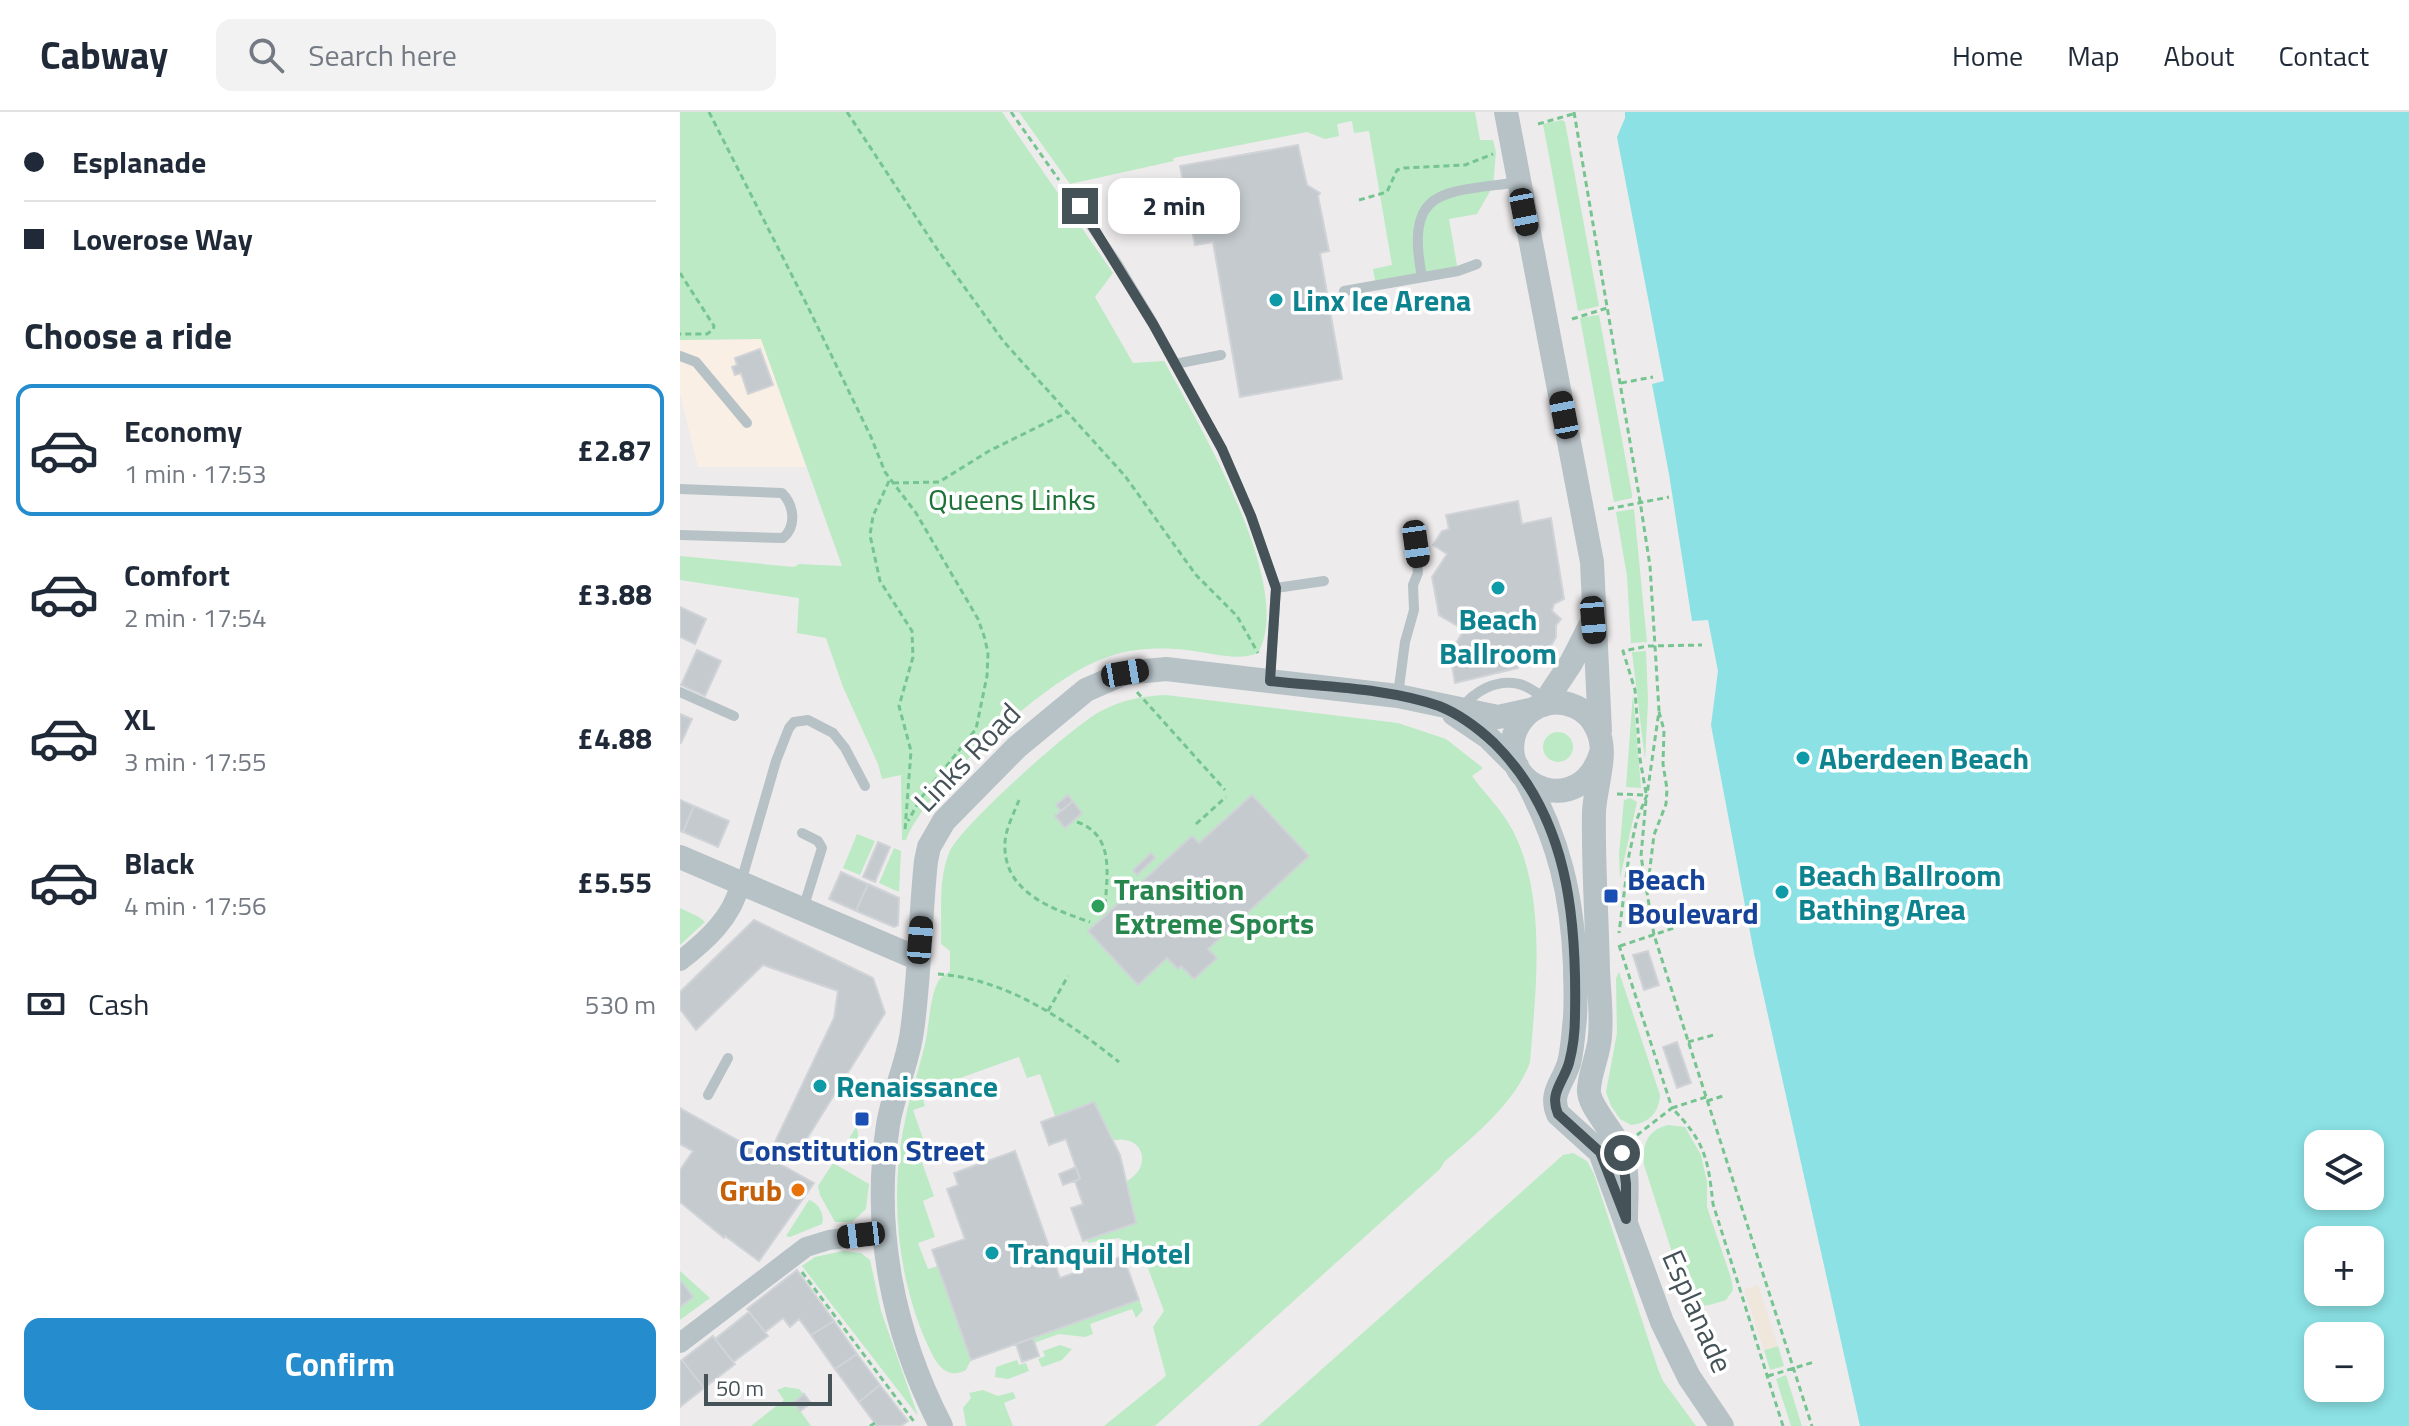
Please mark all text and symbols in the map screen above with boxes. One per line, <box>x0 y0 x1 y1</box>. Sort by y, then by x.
search box <box>216 19 776 91</box>
text: Cabway <box>40 26 168 84</box>
text: Search here <box>308 32 457 78</box>
icon: search <box>244 33 288 77</box>
text: Home <box>1952 34 2023 77</box>
text: Map <box>2067 34 2120 77</box>
text: About <box>2164 34 2234 77</box>
text: Contact <box>2278 34 2369 77</box>
text: Esplanade <box>72 139 206 185</box>
callout: 2 min <box>1108 178 1240 234</box>
text: 2 min <box>1142 186 1206 225</box>
car <box>1508 186 1540 238</box>
route end <box>1062 188 1098 224</box>
text: Loverose Way <box>72 216 253 262</box>
place label: Linx Ice Arena <box>1292 277 1471 323</box>
marker: Linx Ice Arena <box>1267 291 1285 309</box>
text: Choose a ride <box>24 308 232 363</box>
car <box>1548 389 1580 441</box>
text: Economy <box>124 408 242 454</box>
icon: car <box>28 414 100 486</box>
text: £2.87 <box>577 427 652 473</box>
text: 1 min · 17:53 <box>124 454 267 493</box>
park label: Queens Links <box>928 476 1096 522</box>
car <box>1401 519 1431 569</box>
text: Comfort <box>124 552 230 598</box>
icon: car <box>28 558 100 630</box>
text: £3.88 <box>577 571 652 617</box>
marker: Beach Ballroom <box>1489 579 1507 597</box>
car <box>1579 595 1607 645</box>
place label: Beach Ballroom <box>1439 596 1557 676</box>
text: 2 min · 17:54 <box>124 598 267 637</box>
car <box>1099 657 1151 689</box>
street label: Links Road <box>903 692 1031 822</box>
text: XL <box>124 696 155 742</box>
icon: car <box>28 702 100 774</box>
text: £4.88 <box>577 715 652 761</box>
place label: Aberdeen Beach <box>1819 735 2029 781</box>
text: 3 min · 17:55 <box>124 742 267 781</box>
marker: Aberdeen Beach <box>1794 749 1812 767</box>
text: Black <box>124 840 195 886</box>
icon: car <box>28 846 100 918</box>
place label: Beach Ballroom Bathing Area <box>1798 852 2002 932</box>
place label: Beach Boulevard <box>1627 856 1759 936</box>
text: £5.55 <box>577 859 652 905</box>
place label: Transition Extreme Sports <box>1114 866 1314 946</box>
marker: Beach Ballroom Bathing Area <box>1773 883 1791 901</box>
text: 4 min · 17:56 <box>124 886 267 925</box>
marker: Beach Boulevard <box>1602 887 1620 905</box>
marker: Transition Extreme Sports <box>1089 897 1107 915</box>
car <box>906 915 934 965</box>
text: Cash <box>88 981 149 1027</box>
icon: cash <box>24 982 68 1026</box>
text: 530 m <box>585 985 656 1024</box>
place label: Renaissance <box>836 1063 998 1109</box>
marker: Renaissance <box>811 1077 829 1095</box>
marker: Constitution Street <box>853 1110 871 1128</box>
place label: Constitution Street <box>739 1127 985 1173</box>
map controls <box>2304 1130 2384 1402</box>
button: layers <box>2304 1130 2384 1210</box>
route start <box>1604 1135 1640 1171</box>
place label: Grub <box>720 1167 782 1213</box>
marker: Grub <box>789 1181 807 1199</box>
car <box>836 1220 886 1250</box>
button: + <box>2304 1226 2384 1306</box>
place label: Tranquil Hotel <box>1008 1230 1191 1276</box>
street label: Esplanade <box>1650 1242 1746 1380</box>
marker: Tranquil Hotel <box>983 1244 1001 1262</box>
button: Confirm <box>24 1318 656 1410</box>
button: − <box>2304 1322 2384 1402</box>
scale bar <box>704 1370 832 1406</box>
text: 50 m <box>716 1371 764 1405</box>

